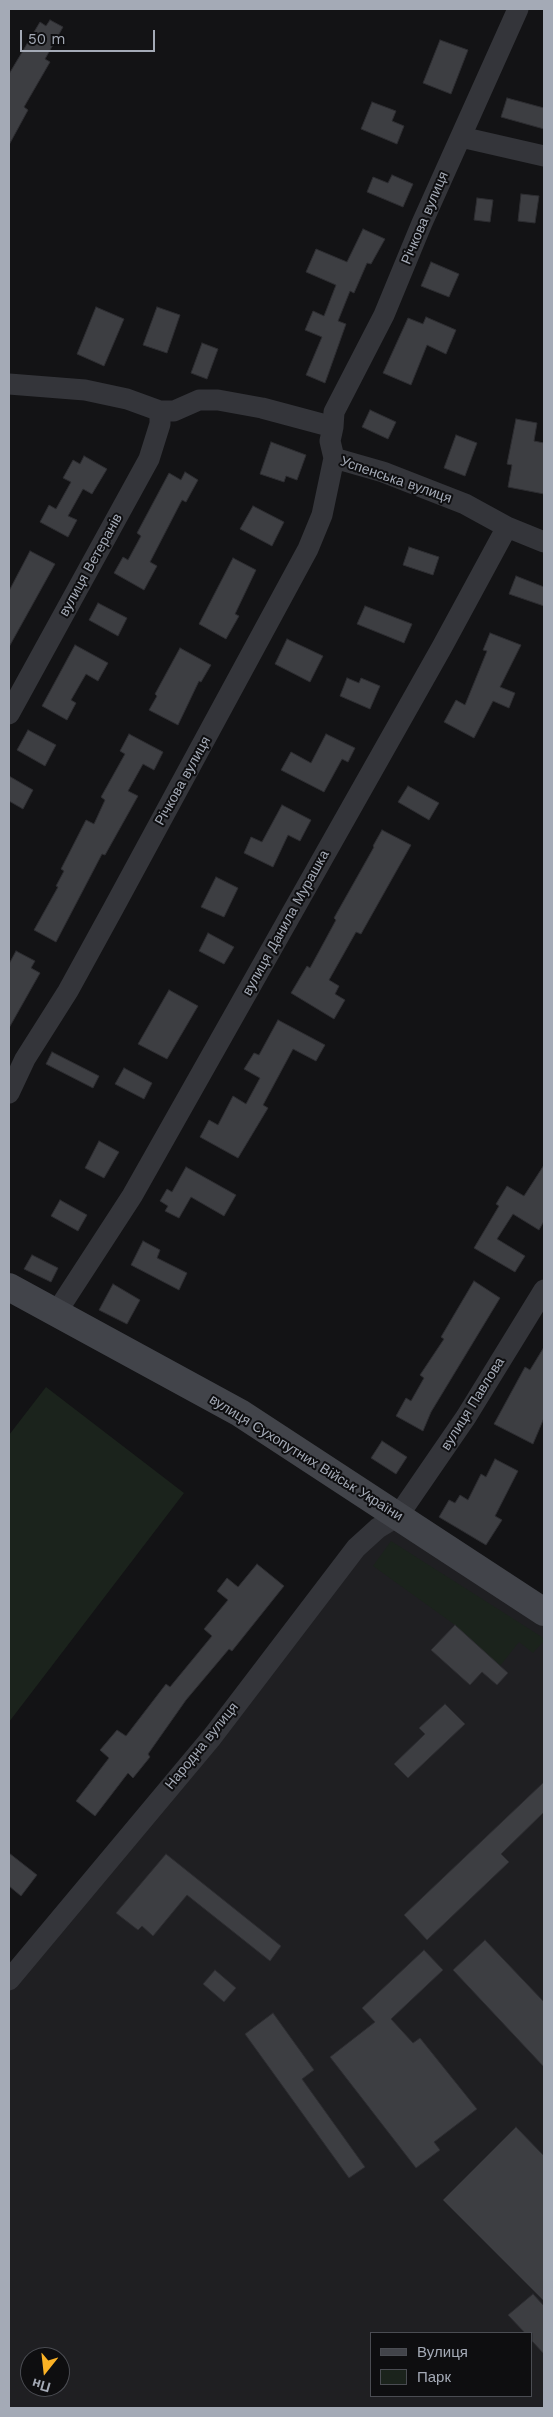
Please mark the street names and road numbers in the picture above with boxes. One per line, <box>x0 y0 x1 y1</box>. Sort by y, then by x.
street label: Річкова вулиця <box>398 169 452 267</box>
street label: Успенська вулиця <box>338 453 454 507</box>
street label: вулиця Ветеранів <box>56 511 126 619</box>
street label: Річкова вулиця <box>152 734 214 828</box>
street label: вулиця Данила Мурашка <box>239 847 333 999</box>
street label: вулиця Павлова <box>438 1354 508 1454</box>
street label: вулиця Сухопутних Військ України <box>206 1391 406 1525</box>
street label: Народна вулиця <box>162 1699 242 1793</box>

